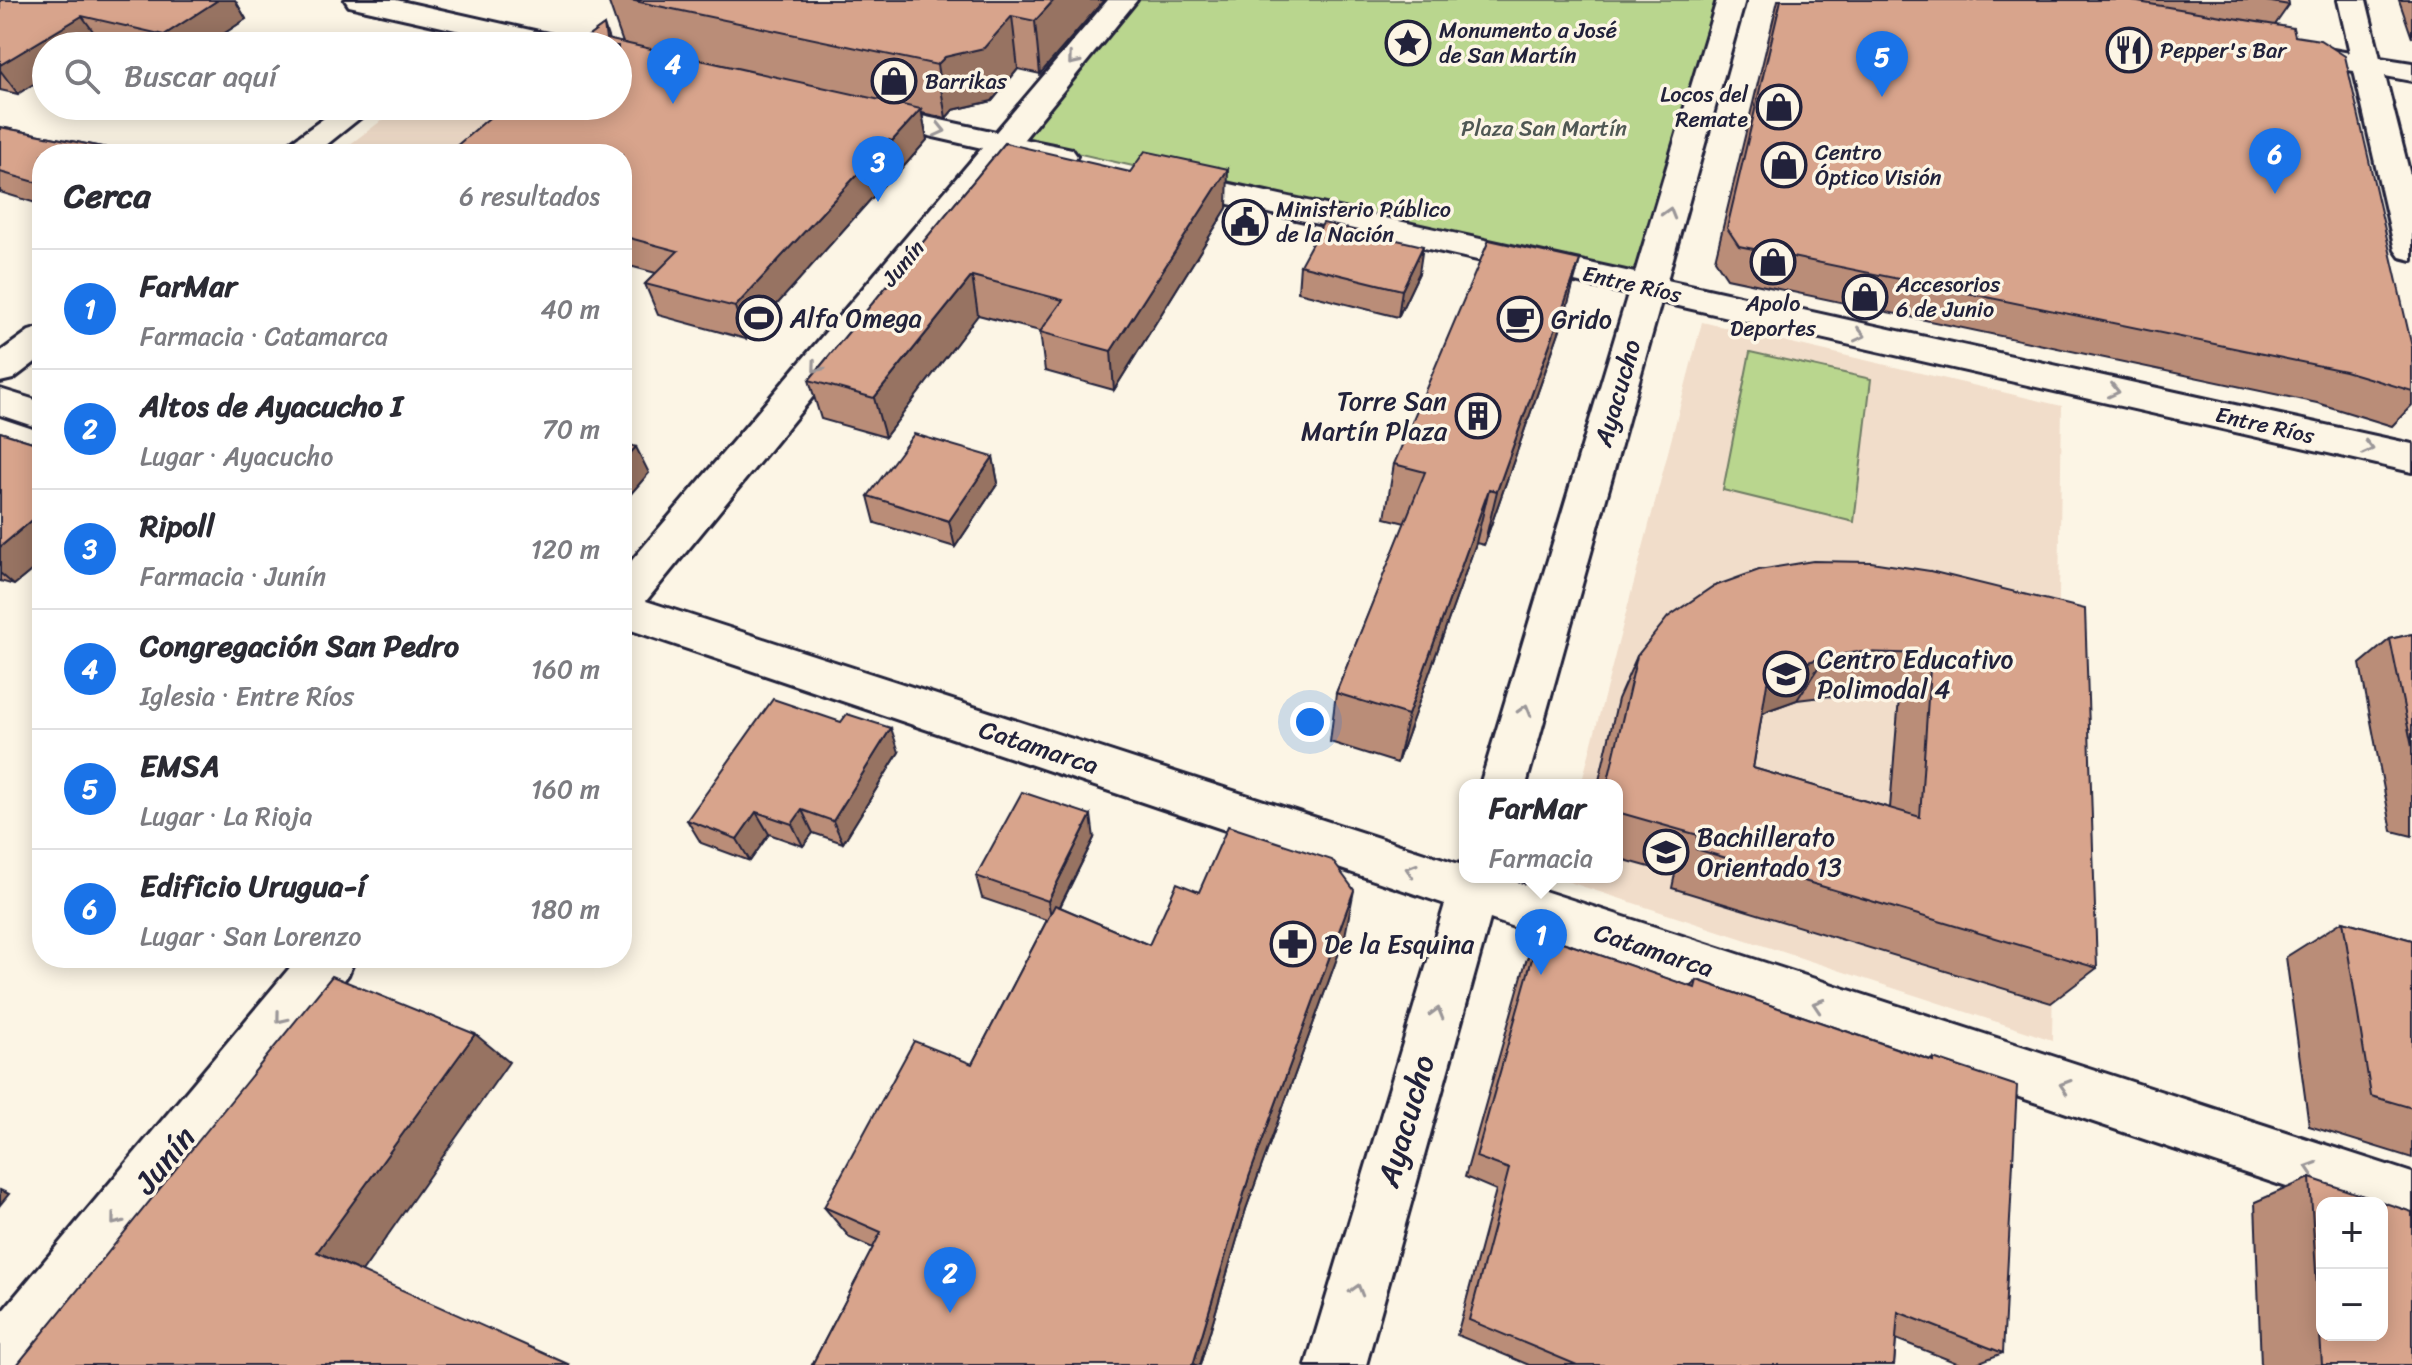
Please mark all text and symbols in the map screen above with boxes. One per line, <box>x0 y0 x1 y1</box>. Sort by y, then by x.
place label: Monumento a José de San Martín <box>1439 11 1617 75</box>
place icon: Monumento a José de San Martín <box>1384 19 1432 67</box>
restaurant icon: Pepper's Bar <box>2105 26 2153 74</box>
pin: 5 <box>1856 31 1908 97</box>
place label: Pepper's Bar <box>2160 31 2288 70</box>
search box <box>32 32 632 120</box>
pin: 4 <box>647 38 699 104</box>
text: Buscar aquí <box>124 49 277 103</box>
one-way arrow <box>1068 50 1083 65</box>
icon: search <box>60 54 104 98</box>
shop icon: Barrikas <box>870 57 918 105</box>
place label: Barrikas <box>925 62 1008 101</box>
place label: Locos del Remate <box>1660 75 1749 139</box>
shop icon: Locos del Remate <box>1755 83 1803 131</box>
park label: Plaza San Martín <box>1461 109 1627 148</box>
one-way arrow <box>933 120 946 137</box>
pin: 6 <box>2249 128 2301 194</box>
place label: Centro Óptico Visión <box>1815 133 1942 197</box>
pin: 3 <box>852 136 904 202</box>
shop icon: Centro Óptico Visión <box>1760 141 1808 189</box>
text: Cerca <box>64 166 151 226</box>
text: 6 resultados <box>459 173 600 219</box>
place label: Ministerio Público de la Nación <box>1276 190 1451 254</box>
public building icon: Ministerio Público de la Nación <box>1221 198 1269 246</box>
one-way arrow <box>1660 206 1676 220</box>
street label: Junín <box>871 230 935 296</box>
shop icon: Apolo Deportes <box>1749 238 1797 286</box>
street label: Entre Ríos <box>1579 254 1686 314</box>
text: FarMar <box>140 259 237 313</box>
place label: Accesorios 6 de Junio <box>1895 265 2001 329</box>
shop icon: Accesorios 6 de Junio <box>1841 273 1889 321</box>
place label: Apolo Deportes <box>1730 284 1817 348</box>
text: 1 <box>84 286 96 332</box>
text: 40 m <box>541 286 600 332</box>
sports icon: Alfa Omega <box>735 294 783 342</box>
place label: Alfa Omega <box>789 295 922 341</box>
cafe icon: Grido <box>1496 295 1544 343</box>
place label: Grido <box>1551 296 1612 342</box>
text: Farmacia · Catamarca <box>140 313 388 359</box>
one-way arrow <box>1853 326 1867 343</box>
street label: Ayacucho <box>1579 334 1654 453</box>
one-way arrow <box>812 358 826 373</box>
place label: Torre San Martín Plaza <box>1301 378 1448 454</box>
text: Altos de Ayacucho I <box>140 379 403 433</box>
one-way arrow <box>2107 382 2120 399</box>
building icon: Torre San Martín Plaza <box>1454 392 1502 440</box>
street label: Entre Ríos <box>2212 395 2319 455</box>
text: 2 <box>82 406 98 452</box>
text: 70 m <box>542 406 600 452</box>
text: Lugar · Ayacucho <box>140 433 333 479</box>
one-way arrow <box>2360 439 2374 456</box>
text: Ripoll <box>140 499 215 553</box>
text: 3 <box>83 526 97 572</box>
text: 120 m <box>531 526 600 572</box>
text: Farmacia · Junín <box>140 553 326 599</box>
text: Congregación San Pedro <box>140 619 459 673</box>
place label: Centro Educativo Polimodal 4 <box>1817 636 2013 712</box>
text: 4 <box>82 646 98 692</box>
text: 160 m <box>531 646 600 692</box>
school or university icon: Centro Educativo Polimodal 4 <box>1762 650 1810 698</box>
text: Iglesia · Entre Ríos <box>140 673 354 719</box>
your location <box>1290 702 1330 742</box>
one-way arrow <box>1516 704 1532 718</box>
street label: Catamarca <box>973 706 1105 788</box>
text: EMSA <box>140 739 219 793</box>
text: 5 <box>82 766 98 812</box>
text: 160 m <box>531 766 600 812</box>
popup <box>1459 779 1623 883</box>
text: FarMar <box>1489 781 1586 835</box>
text: Lugar · La Rioja <box>140 793 312 839</box>
place label: Bachillerato Orientado 13 <box>1697 814 1842 890</box>
school or university icon: Bachillerato Orientado 13 <box>1642 828 1690 876</box>
text: Farmacia <box>1489 835 1593 881</box>
text: Edificio Urugua-í <box>140 859 366 913</box>
one-way arrow <box>1405 863 1419 879</box>
text: 6 <box>83 886 97 932</box>
text: 180 m <box>530 886 600 932</box>
pin: 1 <box>1515 909 1567 975</box>
street label: Catamarca <box>1588 909 1720 991</box>
text: Lugar · San Lorenzo <box>140 913 362 959</box>
pharmacy icon: De la Esquina <box>1269 920 1317 968</box>
place label: De la Esquina <box>1324 921 1475 967</box>
one-way arrow <box>1811 998 1825 1014</box>
one-way arrow <box>1428 1007 1445 1021</box>
one-way arrow <box>276 1009 290 1024</box>
street label: Ayacucho <box>1360 1048 1452 1195</box>
one-way arrow <box>2058 1080 2072 1096</box>
street label: Junín <box>118 1113 211 1208</box>
one-way arrow <box>2305 1161 2319 1177</box>
map controls <box>2316 1197 2388 1341</box>
button: + <box>2316 1197 2388 1269</box>
one-way arrow <box>111 1210 126 1225</box>
pin: 2 <box>924 1247 976 1313</box>
button: − <box>2316 1269 2388 1341</box>
one-way arrow <box>1348 1284 1365 1298</box>

